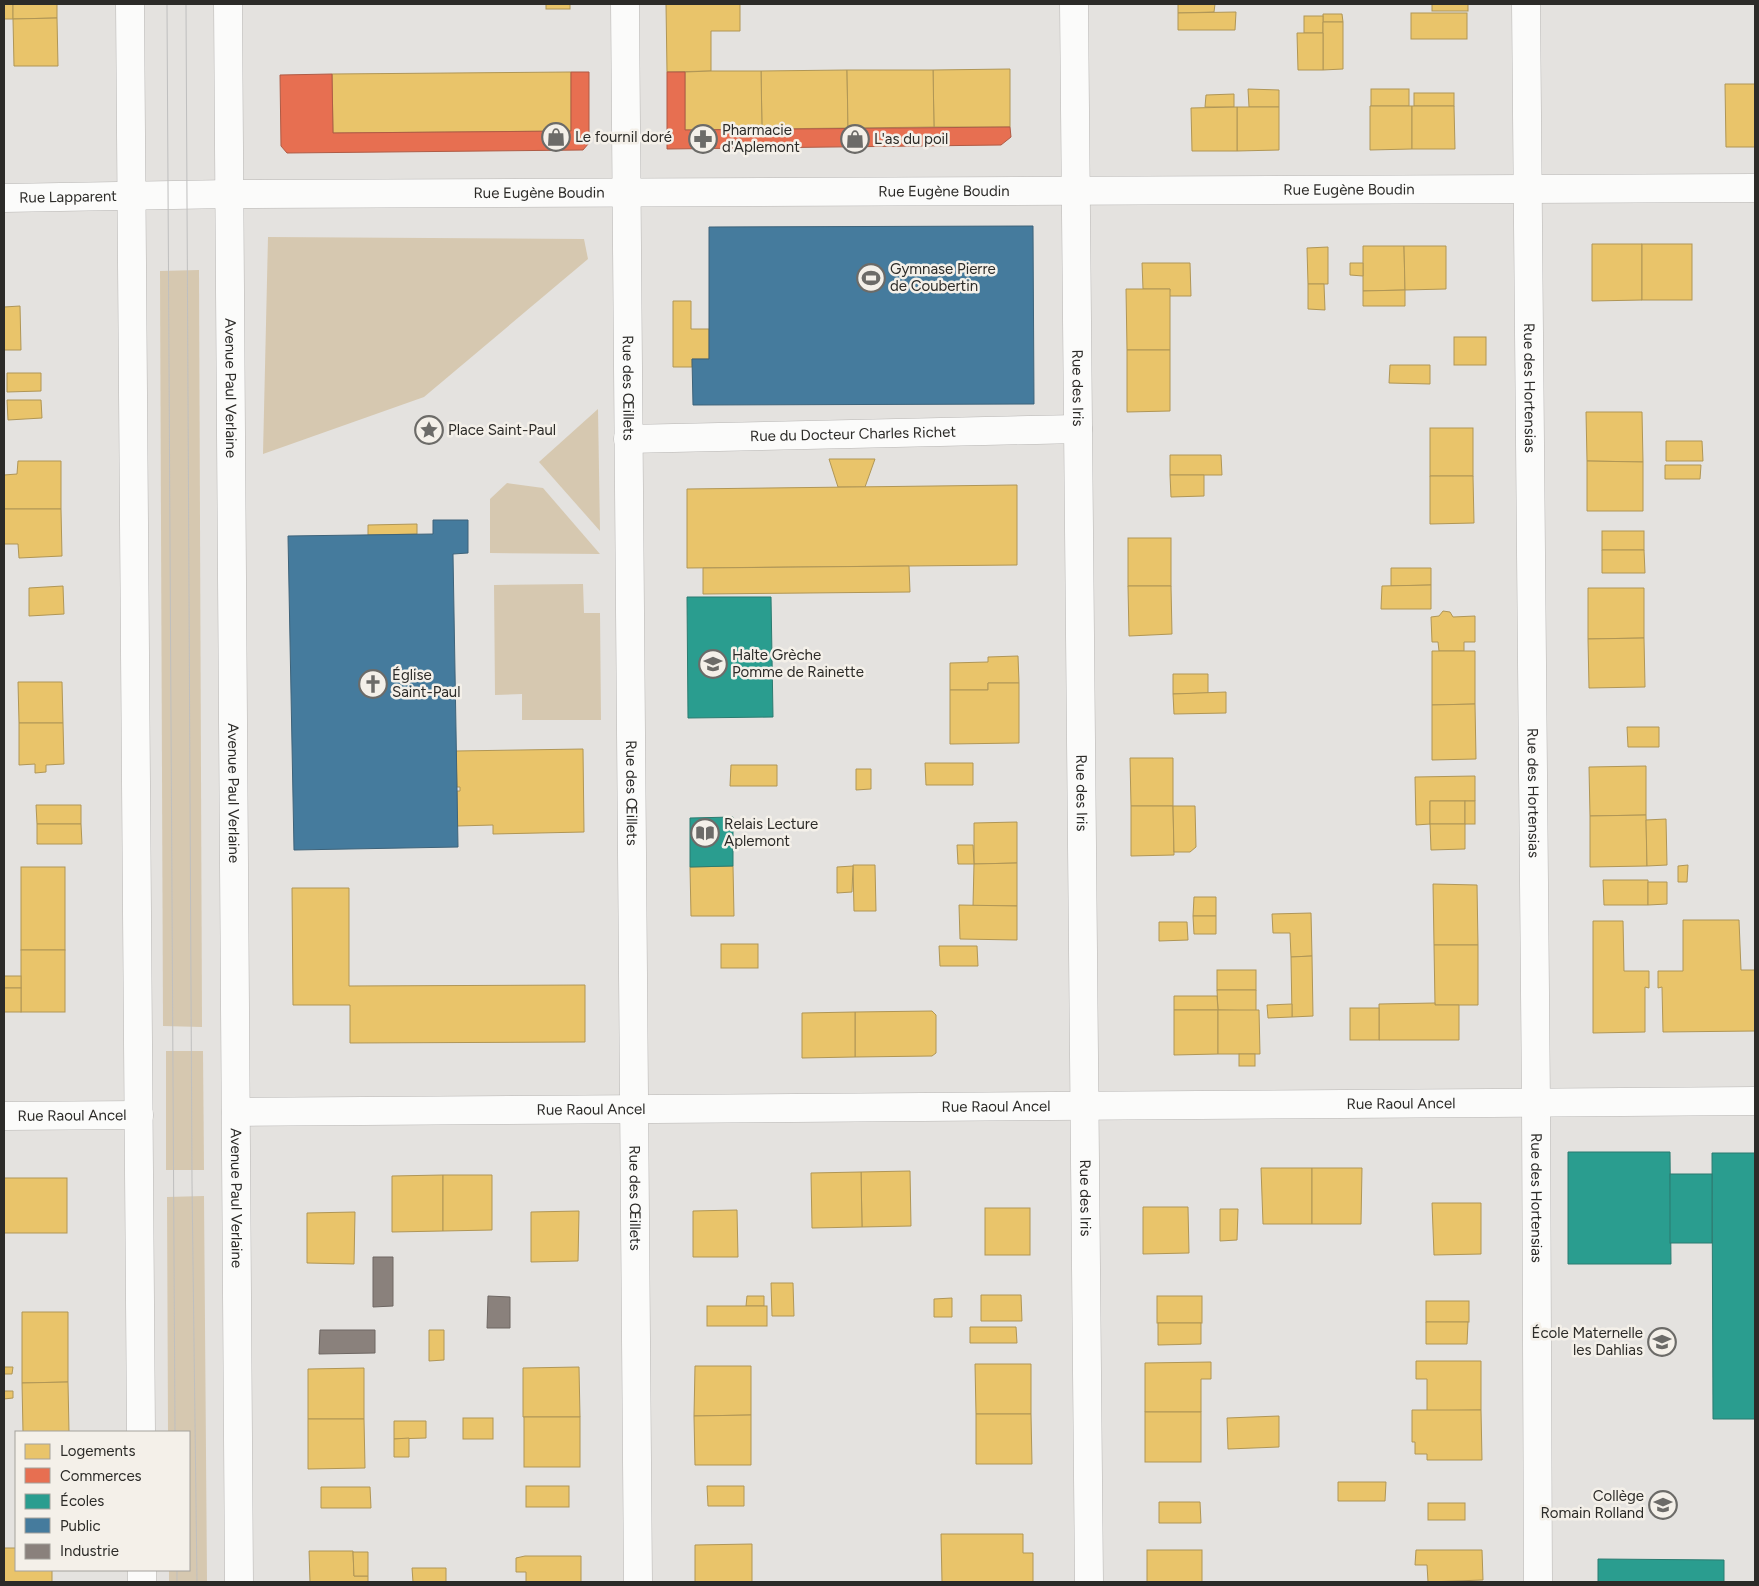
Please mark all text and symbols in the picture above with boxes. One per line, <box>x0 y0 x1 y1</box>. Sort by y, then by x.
place label: Pharmacie d'Aplemont <box>722 121 800 156</box>
shop icon: Le fournil doré <box>541 122 571 152</box>
pharmacy icon: Pharmacie d'Aplemont <box>688 124 718 154</box>
shop icon: L'as du poil <box>840 124 870 154</box>
place label: Le fournil doré <box>575 128 672 146</box>
place label: L'as du poil <box>874 130 948 148</box>
street label: Rue Eugène Boudin <box>1283 180 1415 199</box>
street label: Rue Eugène Boudin <box>878 182 1010 200</box>
street label: Rue Eugène Boudin <box>473 184 605 202</box>
street label: Rue Lapparent <box>19 187 117 207</box>
place label: Gymnase Pierre de Coubertin <box>890 260 996 295</box>
sports icon: Gymnase Pierre de Coubertin <box>856 263 886 293</box>
street label: Avenue Paul Verlaine <box>221 318 240 458</box>
street label: Rue des Hortensias <box>1520 323 1539 453</box>
street label: Rue des Œillets <box>619 335 638 441</box>
street label: Rue des Iris <box>1068 349 1087 427</box>
place icon: Place Saint-Paul <box>414 415 444 445</box>
place label: Place Saint-Paul <box>448 421 556 439</box>
street label: Rue du Docteur Charles Richet <box>750 423 957 445</box>
place label: Halte Grèche Pomme de Rainette <box>732 646 864 681</box>
school or university icon: Halte Grèche Pomme de Rainette <box>698 649 728 679</box>
place label: Église Saint-Paul <box>392 666 461 701</box>
church icon: Église Saint-Paul <box>358 669 388 699</box>
street label: Avenue Paul Verlaine <box>224 723 243 863</box>
street label: Rue des Hortensias <box>1524 728 1543 858</box>
street label: Rue des Œillets <box>622 740 641 846</box>
street label: Rue des Iris <box>1072 754 1091 832</box>
place label: Relais Lecture Aplemont <box>724 815 818 850</box>
library icon: Relais Lecture Aplemont <box>690 818 720 848</box>
street label: Rue Raoul Ancel <box>1346 1094 1456 1113</box>
street label: Rue Raoul Ancel <box>941 1097 1051 1116</box>
street label: Rue Raoul Ancel <box>536 1100 646 1119</box>
street label: Rue Raoul Ancel <box>17 1106 127 1125</box>
street label: Avenue Paul Verlaine <box>227 1128 246 1268</box>
street label: Rue des Hortensias <box>1527 1133 1546 1263</box>
street label: Rue des Œillets <box>625 1145 644 1251</box>
street label: Rue des Iris <box>1076 1159 1095 1237</box>
place label: École Maternelle les Dahlias <box>1532 1324 1643 1359</box>
school or university icon: École Maternelle les Dahlias <box>1647 1327 1677 1357</box>
legend <box>15 1431 190 1571</box>
text: Logements <box>60 1442 135 1460</box>
text: Commerces <box>60 1467 142 1485</box>
place label: Collège Romain Rolland <box>1540 1487 1644 1522</box>
school or university icon: Collège Romain Rolland <box>1648 1490 1678 1520</box>
text: Écoles <box>60 1492 104 1510</box>
text: Public <box>60 1517 101 1535</box>
text: Industrie <box>60 1542 119 1560</box>

